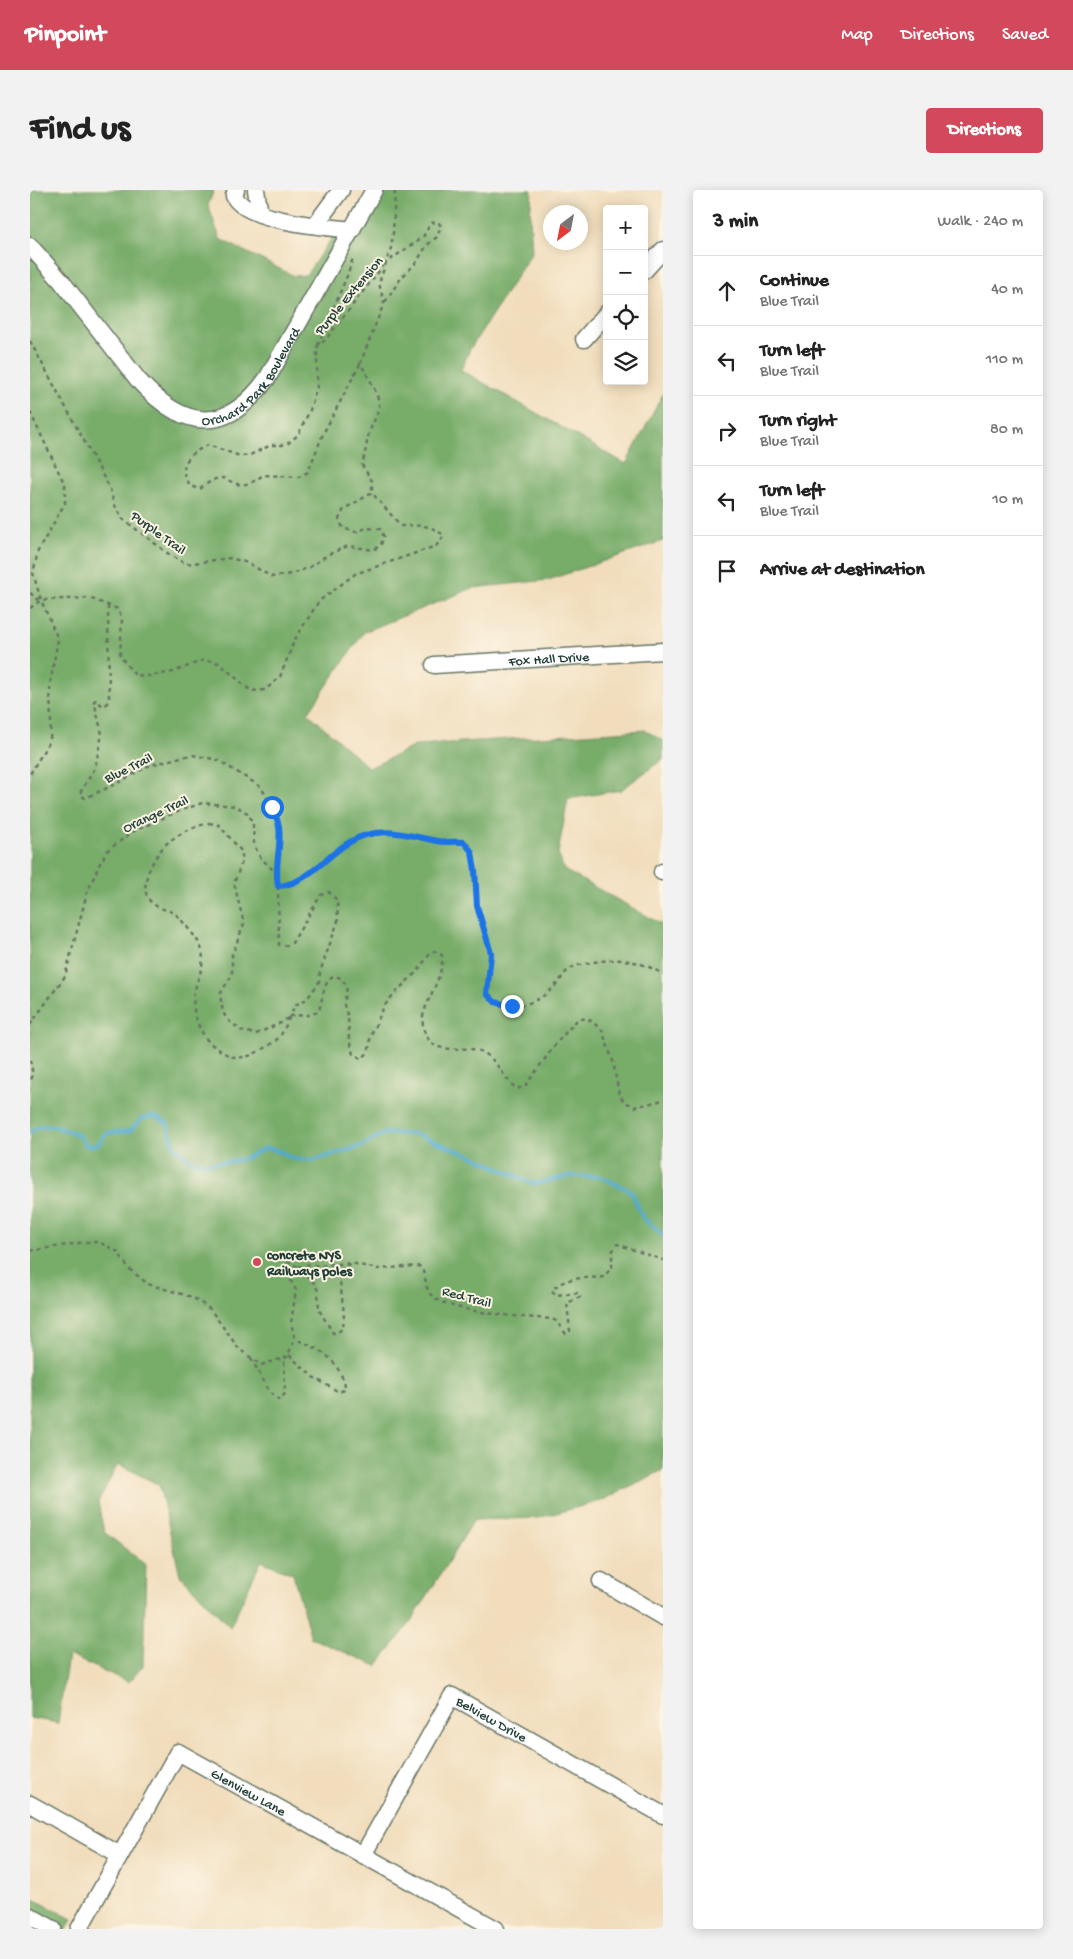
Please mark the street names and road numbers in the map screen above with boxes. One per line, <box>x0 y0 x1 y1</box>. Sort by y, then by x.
street label: Purple Extension <box>311 254 388 340</box>
street label: Orchard Park Boulevard <box>202 324 306 431</box>
street label: Purple Trail <box>126 508 188 560</box>
street label: Fox Hall Drive <box>507 649 591 671</box>
street label: Blue Trail <box>101 750 156 789</box>
street label: Orange Trail <box>120 793 192 838</box>
street label: Red Trail <box>440 1284 493 1313</box>
street label: Belview Drive <box>451 1693 530 1748</box>
street label: Glenview Lane <box>207 1766 289 1822</box>

